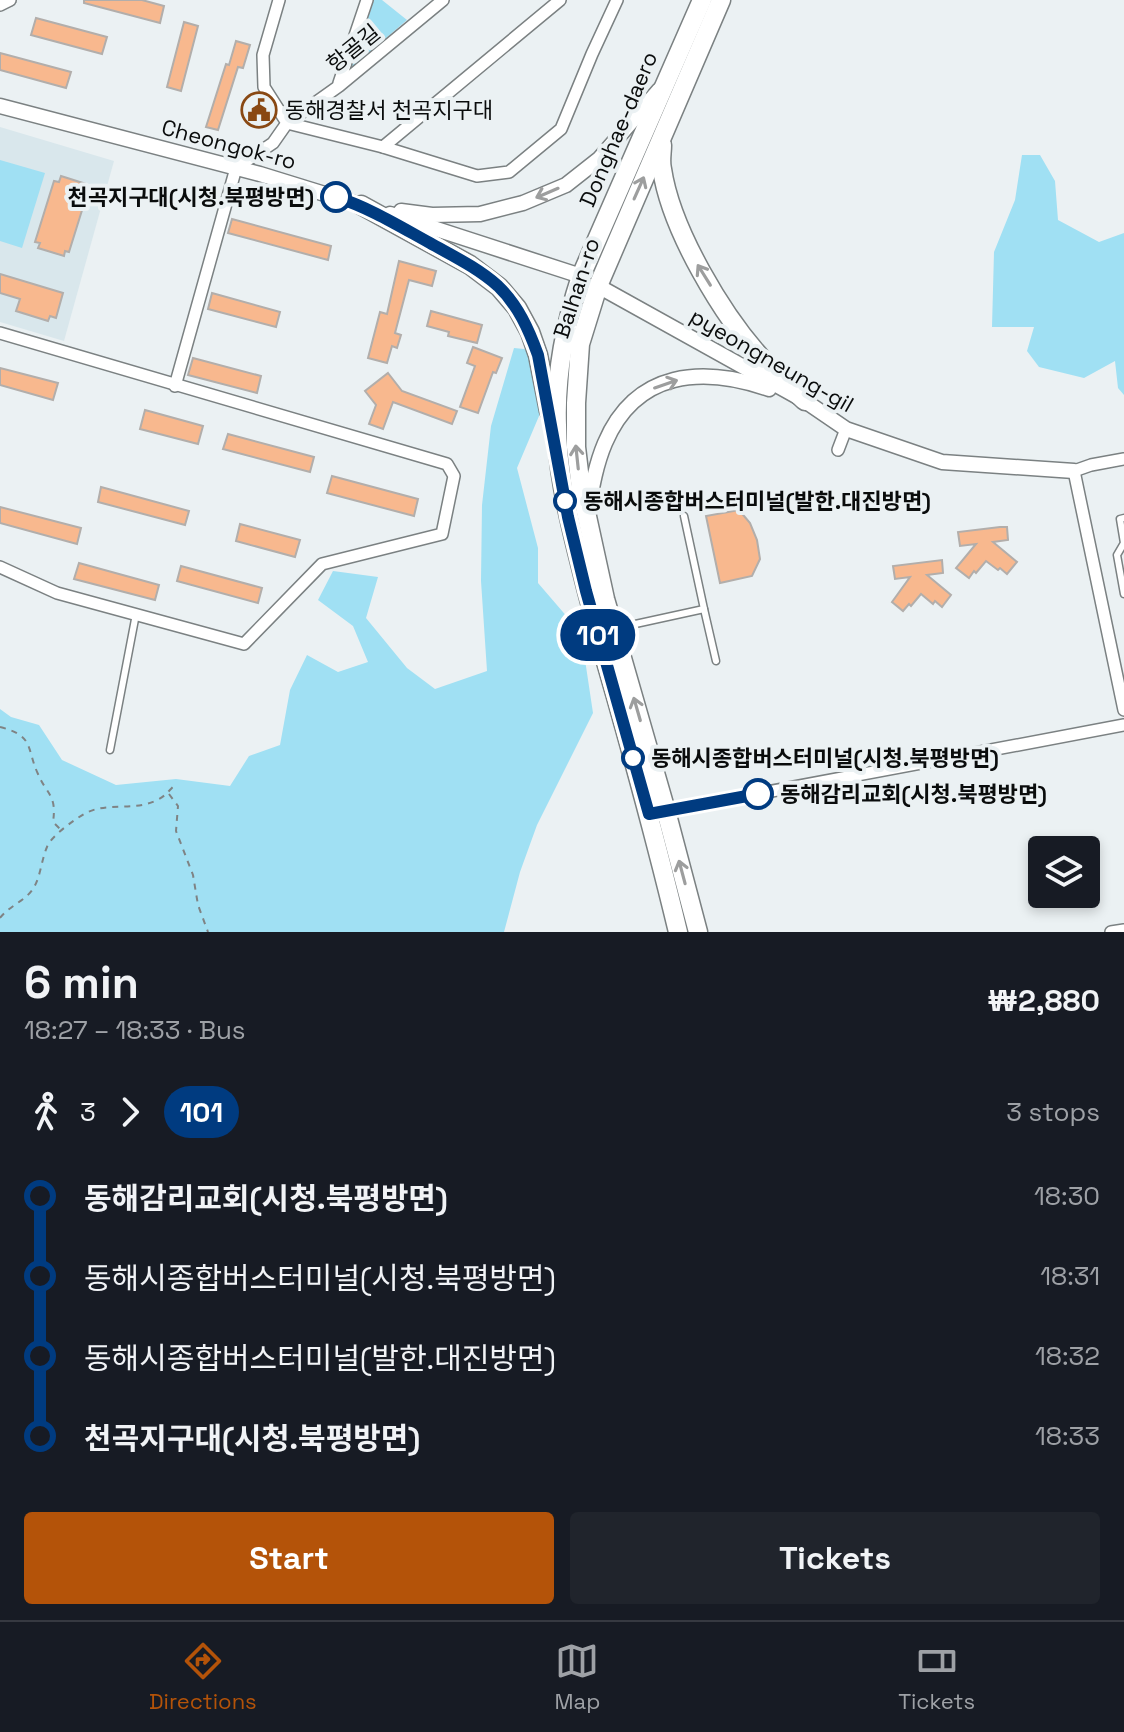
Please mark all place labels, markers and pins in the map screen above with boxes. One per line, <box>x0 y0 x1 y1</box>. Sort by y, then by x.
public building icon: 동해경찰서 천곡지구대 <box>240 91 278 129</box>
place label: 동해경찰서 천곡지구대 <box>285 96 493 124</box>
marker: 천곡지구대(시청.북평방면) <box>321 182 351 212</box>
place label: 천곡지구대(시청.북평방면) <box>67 183 314 211</box>
place label: 동해시종합버스터미널(발한.대진방면) <box>583 487 931 515</box>
marker: 동해시종합버스터미널(발한.대진방면) <box>554 490 576 512</box>
place label: 동해시종합버스터미널(시청.북평방면) <box>651 744 999 772</box>
marker: 동해시종합버스터미널(시청.북평방면) <box>622 747 644 769</box>
marker: 동해감리교회(시청.북평방면) <box>743 779 773 809</box>
place label: 동해감리교회(시청.북평방면) <box>780 780 1047 808</box>

